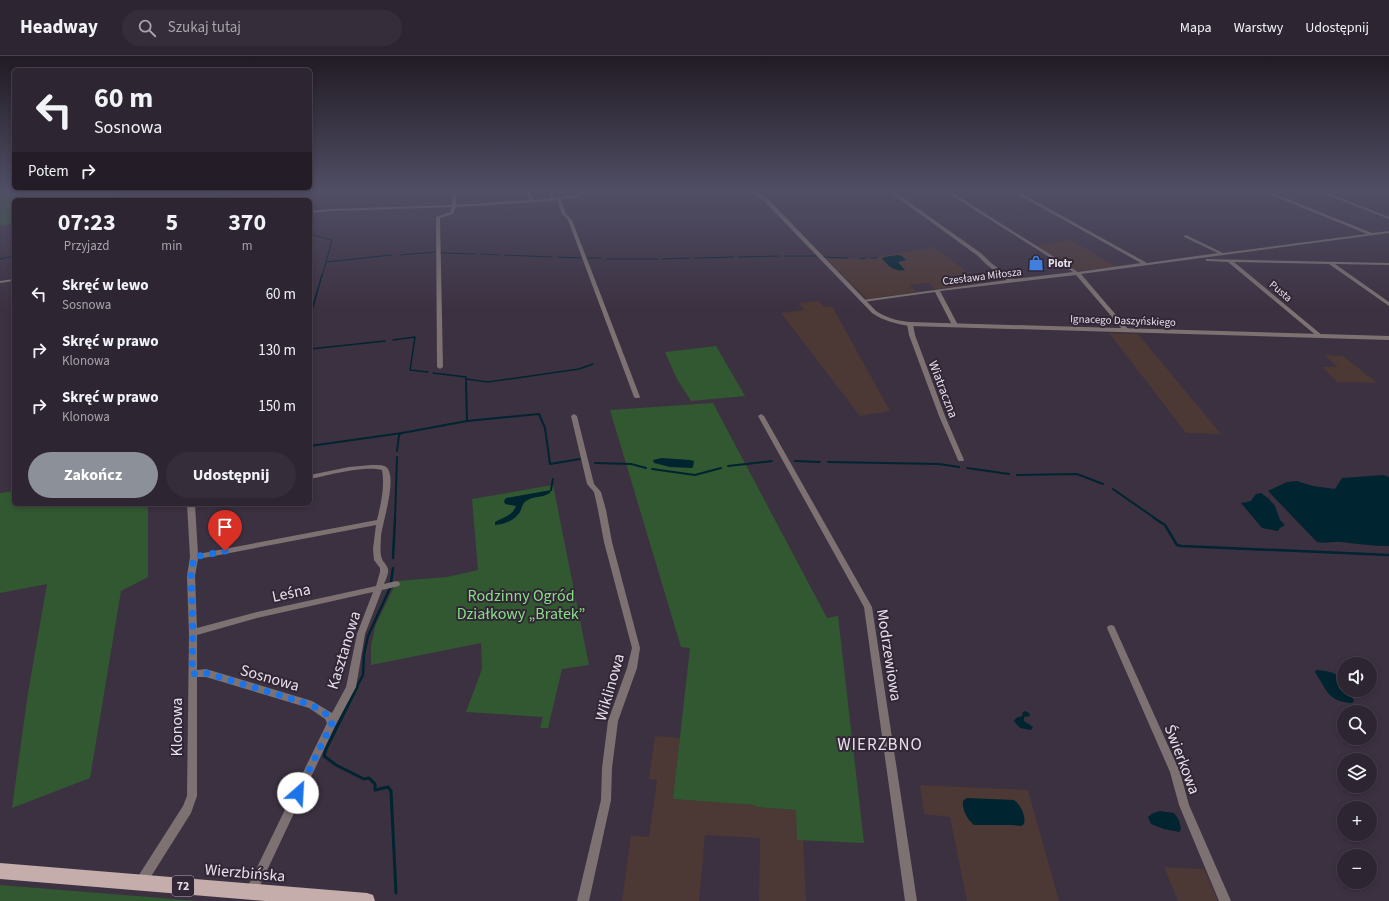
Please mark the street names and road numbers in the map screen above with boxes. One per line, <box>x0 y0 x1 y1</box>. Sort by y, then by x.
street label: Czesława Miłosza <box>942 264 1023 289</box>
street label: Pusta <box>1266 277 1295 305</box>
street label: Ignacego Daszyńskiego <box>1070 311 1176 330</box>
street label: Wiatraczna <box>924 358 962 421</box>
street label: Leśna <box>270 578 313 608</box>
street label: Kasztanowa <box>322 608 366 692</box>
street label: Modrzewiowa <box>871 608 907 703</box>
street label: Wiklinowa <box>590 651 630 724</box>
street label: Sosnowa <box>238 659 302 697</box>
street label: Klonowa <box>166 698 188 756</box>
street label: Świerkowa <box>1159 721 1205 797</box>
street label: Wierzbińska <box>204 859 286 887</box>
road number: 72 <box>172 876 194 896</box>

